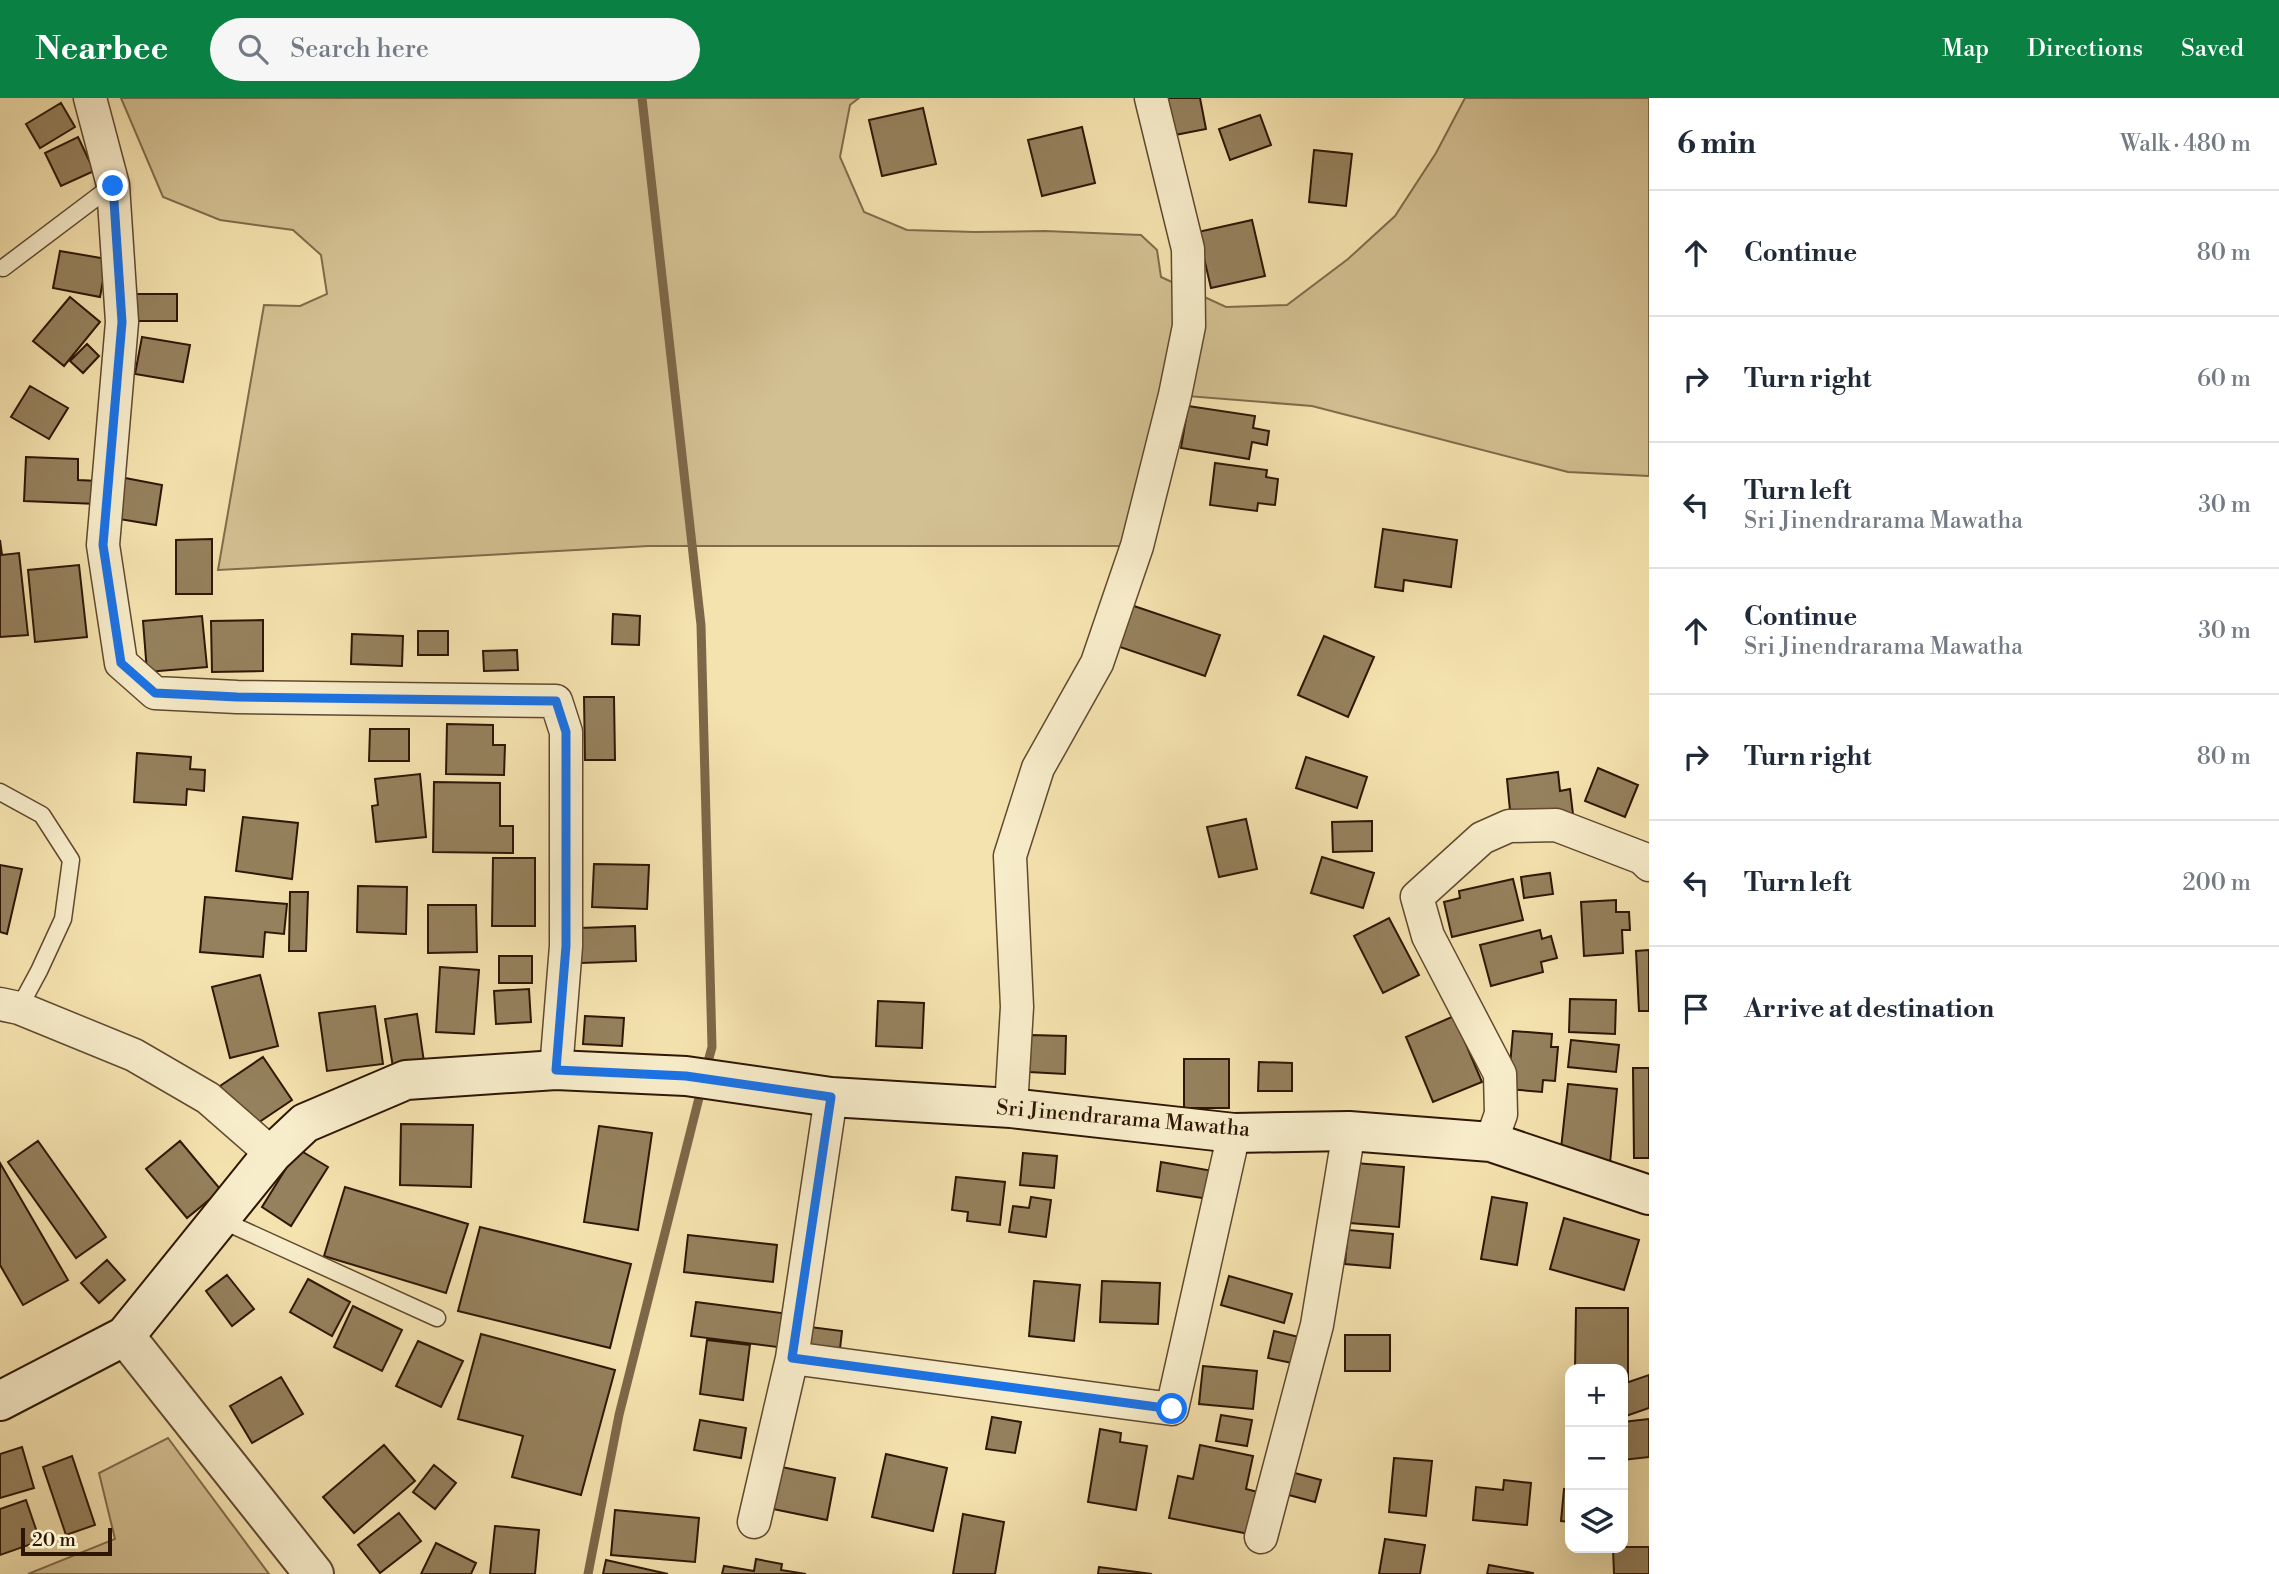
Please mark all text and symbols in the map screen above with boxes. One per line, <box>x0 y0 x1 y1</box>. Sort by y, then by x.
search box <box>210 18 700 81</box>
text: Nearbee <box>35 29 168 70</box>
icon: search <box>234 30 272 68</box>
text: Search here <box>290 33 429 65</box>
text: Map <box>1942 34 1989 64</box>
text: Directions <box>2027 34 2143 64</box>
text: Saved <box>2181 34 2244 64</box>
text: 6 min <box>1677 125 1756 163</box>
text: Walk · 480 m <box>2120 130 2251 158</box>
route end <box>97 170 128 201</box>
icon: ahead <box>1677 234 1715 272</box>
text: Continue <box>1744 237 1857 269</box>
text: 80 m <box>2197 239 2251 267</box>
icon: right <box>1677 360 1715 398</box>
text: Turn right <box>1744 363 1872 395</box>
text: 60 m <box>2197 365 2251 393</box>
text: Turn left <box>1744 475 1852 507</box>
icon: left <box>1677 486 1715 524</box>
text: 30 m <box>2198 491 2251 519</box>
text: Sri Jinendrarama Mawatha <box>1744 507 2023 535</box>
text: Continue <box>1744 601 1857 633</box>
icon: ahead <box>1677 612 1715 650</box>
text: 30 m <box>2198 617 2251 645</box>
text: Sri Jinendrarama Mawatha <box>1744 633 2023 661</box>
icon: right <box>1677 738 1715 776</box>
text: Turn right <box>1744 741 1872 773</box>
text: 80 m <box>2197 743 2251 771</box>
icon: left <box>1677 864 1715 902</box>
text: Turn left <box>1744 867 1852 899</box>
text: 200 m <box>2183 869 2251 897</box>
icon: arrive <box>1677 990 1715 1028</box>
text: Arrive at destination <box>1744 993 1994 1025</box>
street label: Sri Jinendrarama Mawatha <box>995 1095 1251 1143</box>
map controls <box>1565 1364 1628 1553</box>
button: + <box>1565 1364 1628 1427</box>
route start <box>1156 1393 1187 1424</box>
button: − <box>1565 1427 1628 1490</box>
button: layers <box>1565 1490 1628 1553</box>
scale bar <box>21 1525 112 1557</box>
text: 20 m <box>32 1528 76 1552</box>

